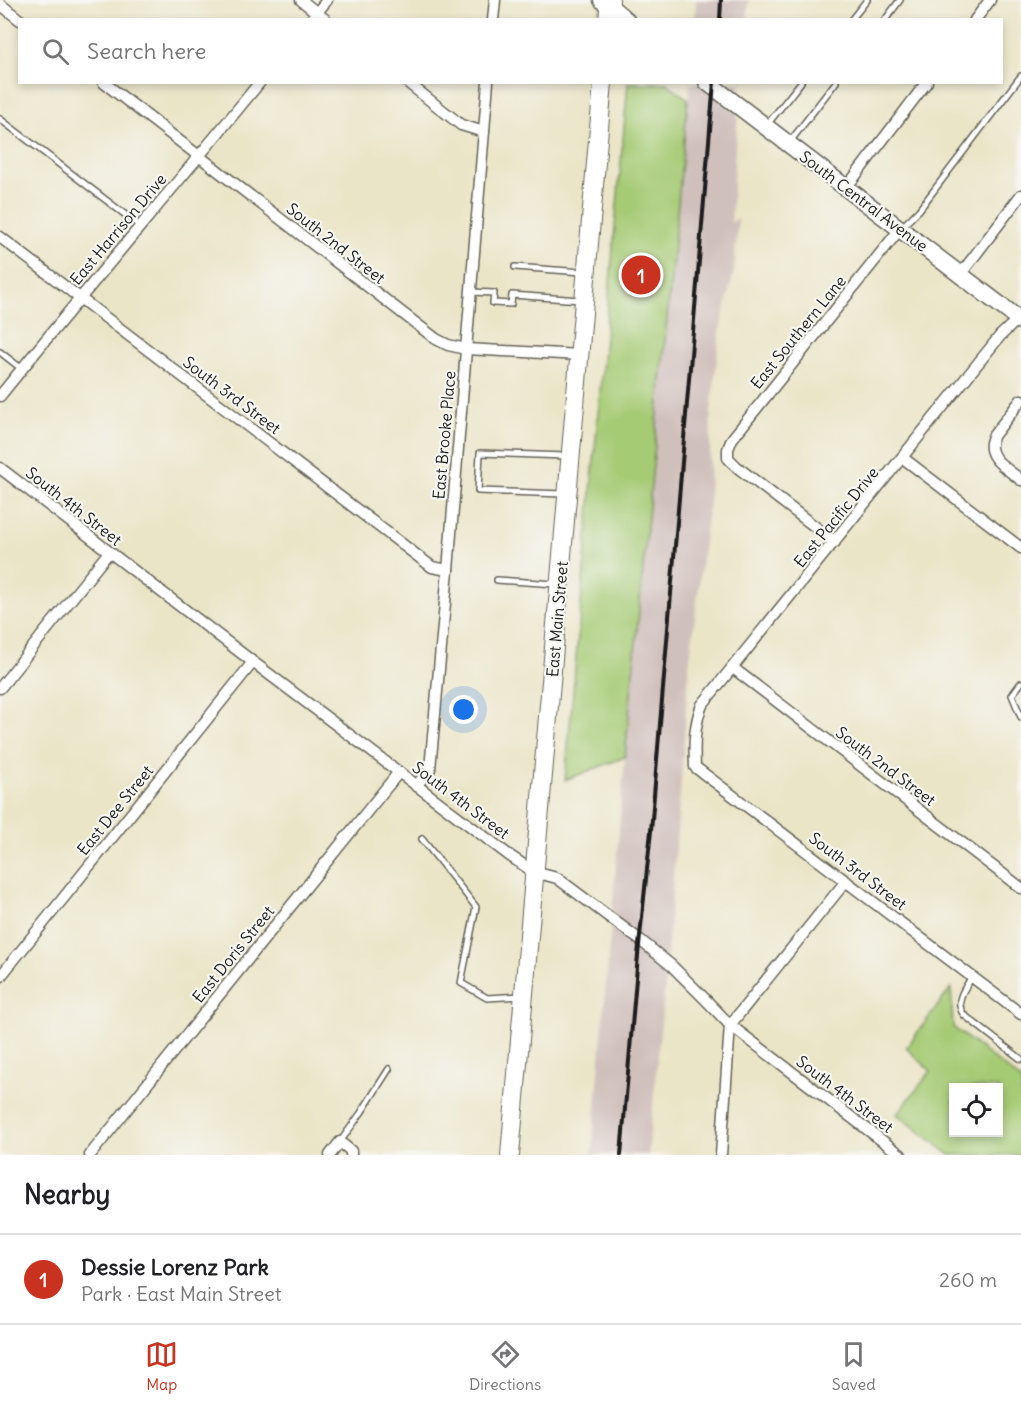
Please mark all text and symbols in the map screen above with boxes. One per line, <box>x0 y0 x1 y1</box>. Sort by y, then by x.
search box <box>18 18 1003 84</box>
icon: search <box>39 35 72 68</box>
text: Search here <box>87 37 206 65</box>
street label: South Central Avenue <box>796 146 932 256</box>
street label: East Harrison Drive <box>66 169 170 289</box>
street label: South 2nd Street <box>283 198 390 288</box>
pin: 1 <box>622 252 660 298</box>
street label: East Southern Lane <box>746 271 850 393</box>
street label: South 3rd Street <box>179 352 285 439</box>
street label: East Brooke Place <box>428 370 460 500</box>
street label: South 4th Street <box>22 462 126 550</box>
street label: East Pacific Drive <box>789 463 883 571</box>
street label: East Main Street <box>542 560 572 678</box>
your location <box>449 695 478 724</box>
street label: South 2nd Street <box>832 722 940 810</box>
street label: South 4th Street <box>409 757 514 843</box>
street label: East Dee Street <box>73 761 158 859</box>
street label: South 3rd Street <box>805 828 911 915</box>
street label: East Doris Street <box>188 901 279 1007</box>
street label: South 4th Street <box>793 1051 898 1137</box>
map controls <box>949 1083 1003 1137</box>
button: locate <box>949 1083 1003 1137</box>
text: Nearby <box>24 1178 110 1211</box>
text: Dessie Lorenz Park <box>81 1253 269 1281</box>
text: 1 <box>40 1267 47 1292</box>
text: 260 m <box>939 1267 997 1292</box>
text: Park · East Main Street <box>81 1281 281 1306</box>
tab: Map <box>145 1338 178 1394</box>
tab: Directions <box>469 1338 541 1394</box>
tab: Saved <box>832 1338 876 1394</box>

